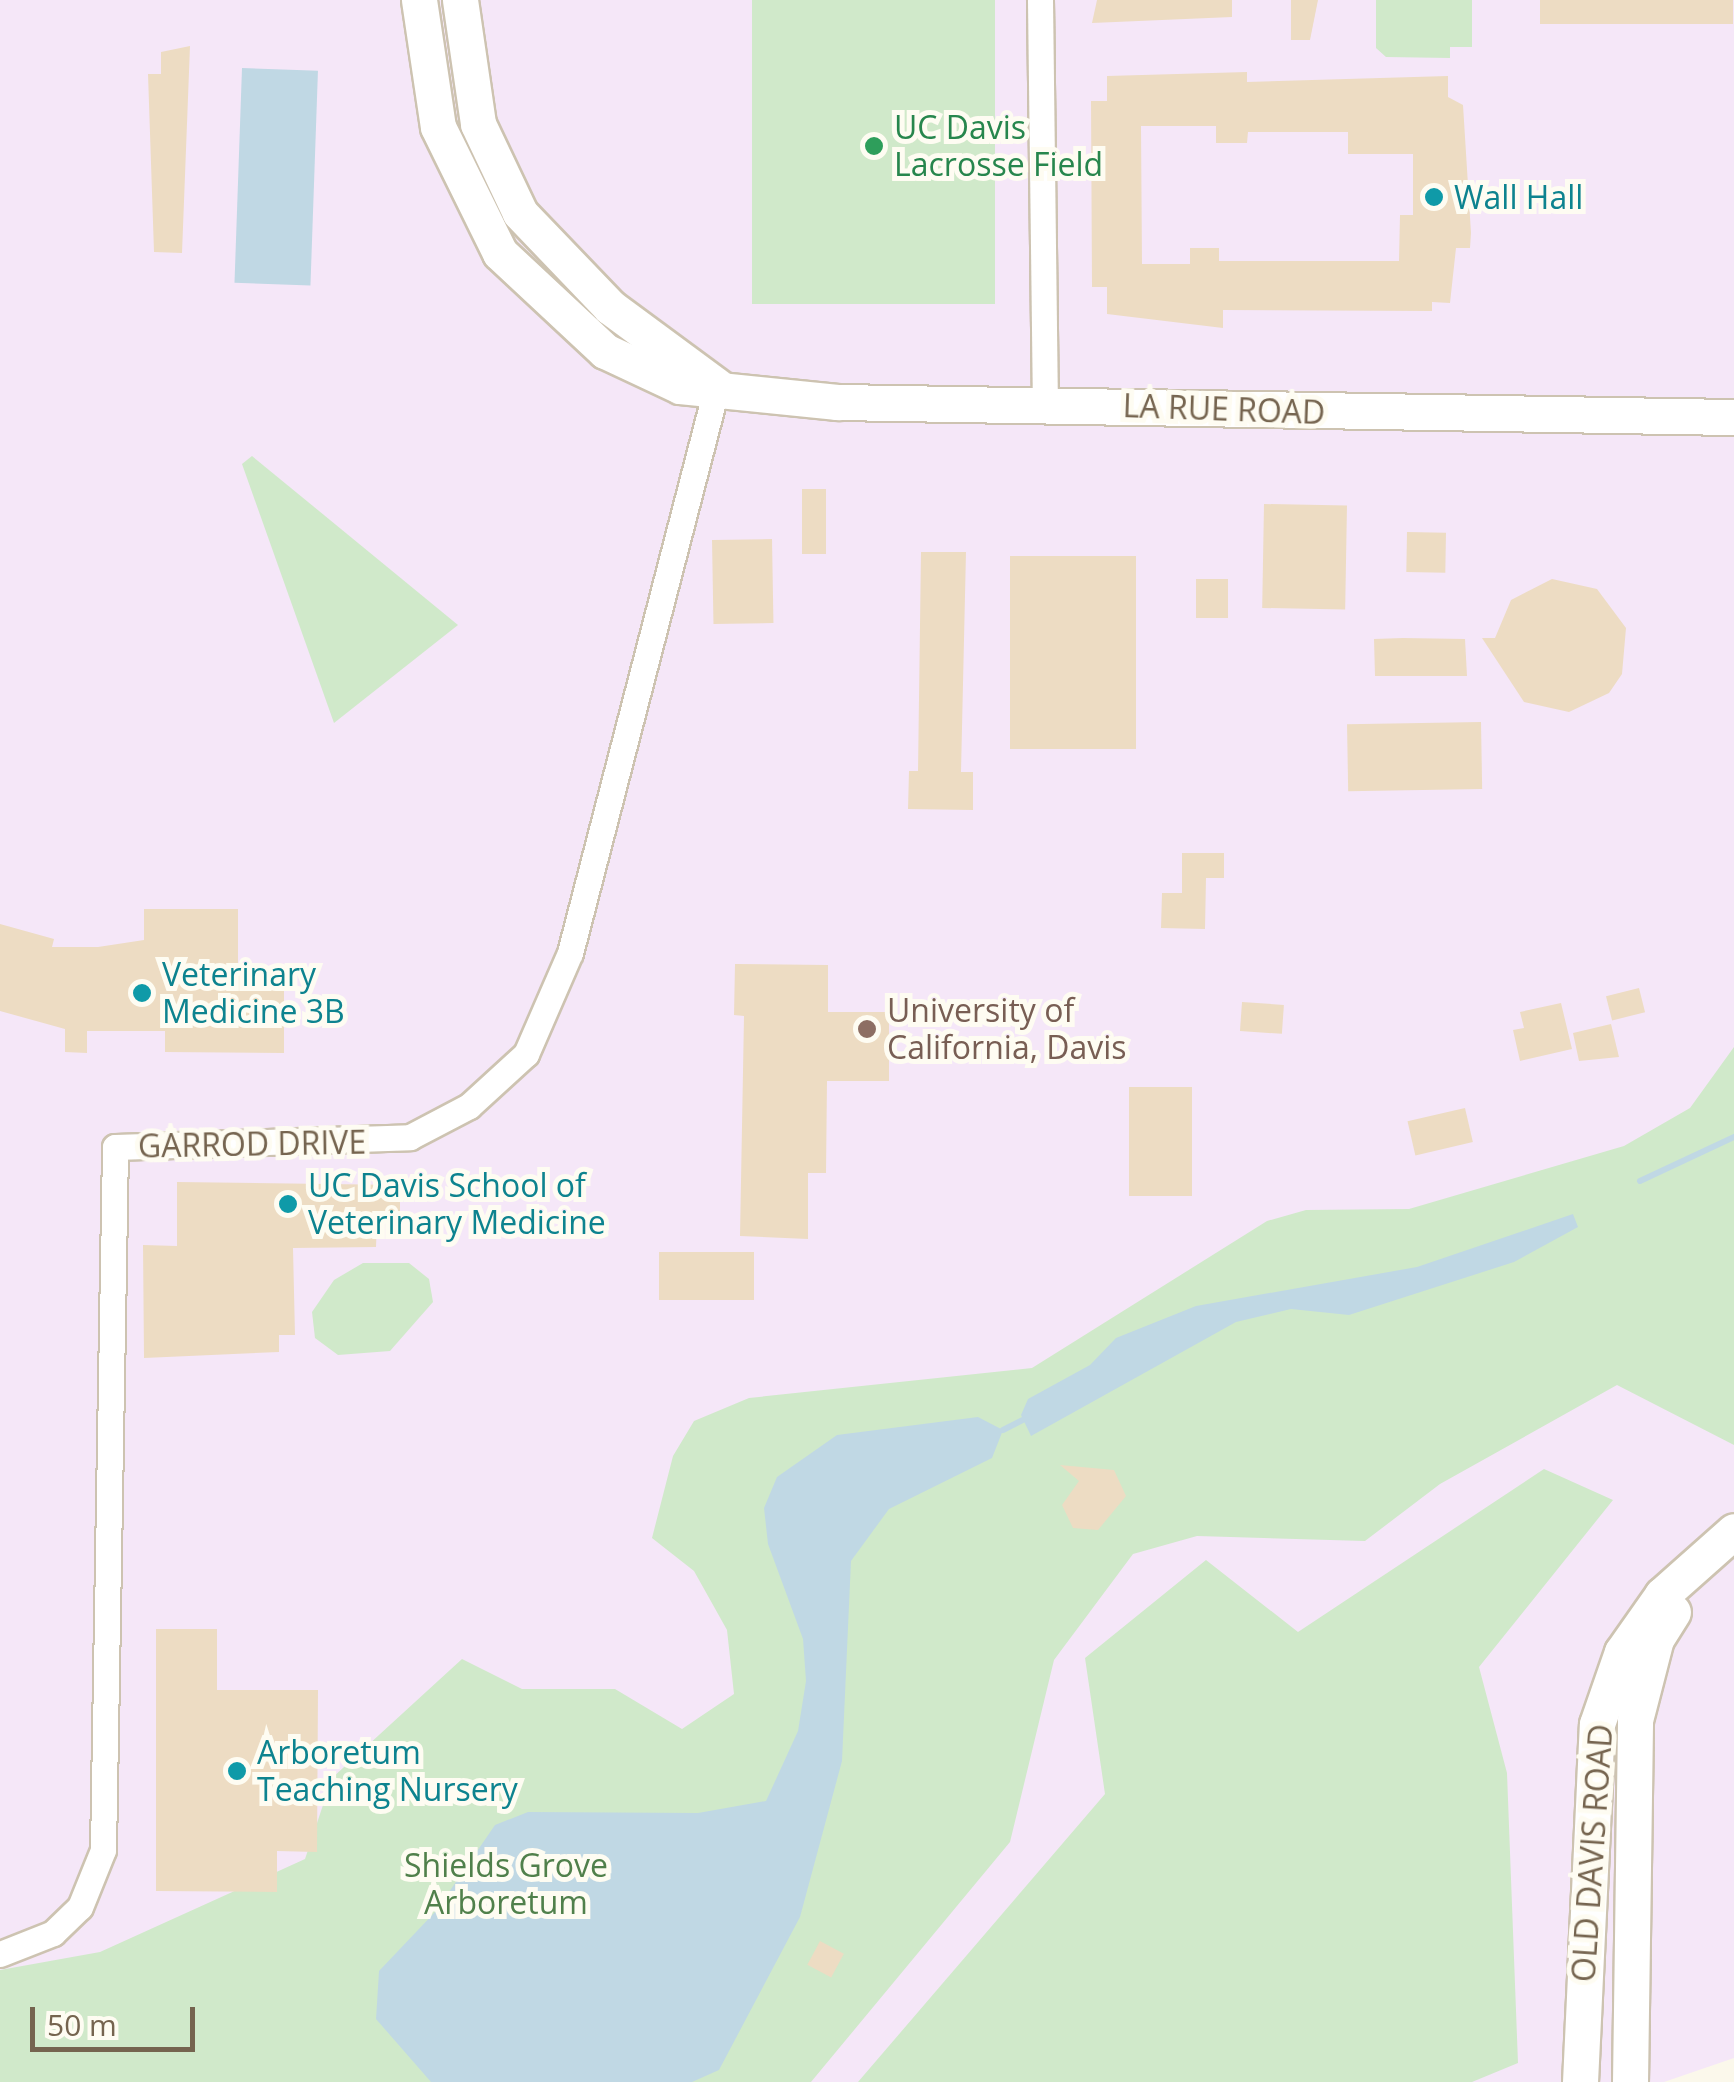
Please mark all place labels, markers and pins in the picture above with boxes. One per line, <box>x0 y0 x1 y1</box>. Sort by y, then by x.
place label: UC Davis Lacrosse Field <box>894 109 1103 184</box>
marker: UC Davis Lacrosse Field <box>863 135 885 157</box>
place label: Wall Hall <box>1454 178 1583 216</box>
marker: Wall Hall <box>1423 186 1445 208</box>
place label: Veterinary Medicine 3B <box>162 956 345 1031</box>
marker: Veterinary Medicine 3B <box>131 982 153 1004</box>
place label: University of California, Davis <box>887 992 1127 1067</box>
marker: University of California, Davis <box>856 1018 878 1040</box>
place label: UC Davis School of Veterinary Medicine <box>308 1167 606 1242</box>
marker: UC Davis School of Veterinary Medicine <box>277 1193 299 1215</box>
place label: Arboretum Teaching Nursery <box>257 1734 518 1809</box>
marker: Arboretum Teaching Nursery <box>226 1760 248 1782</box>

